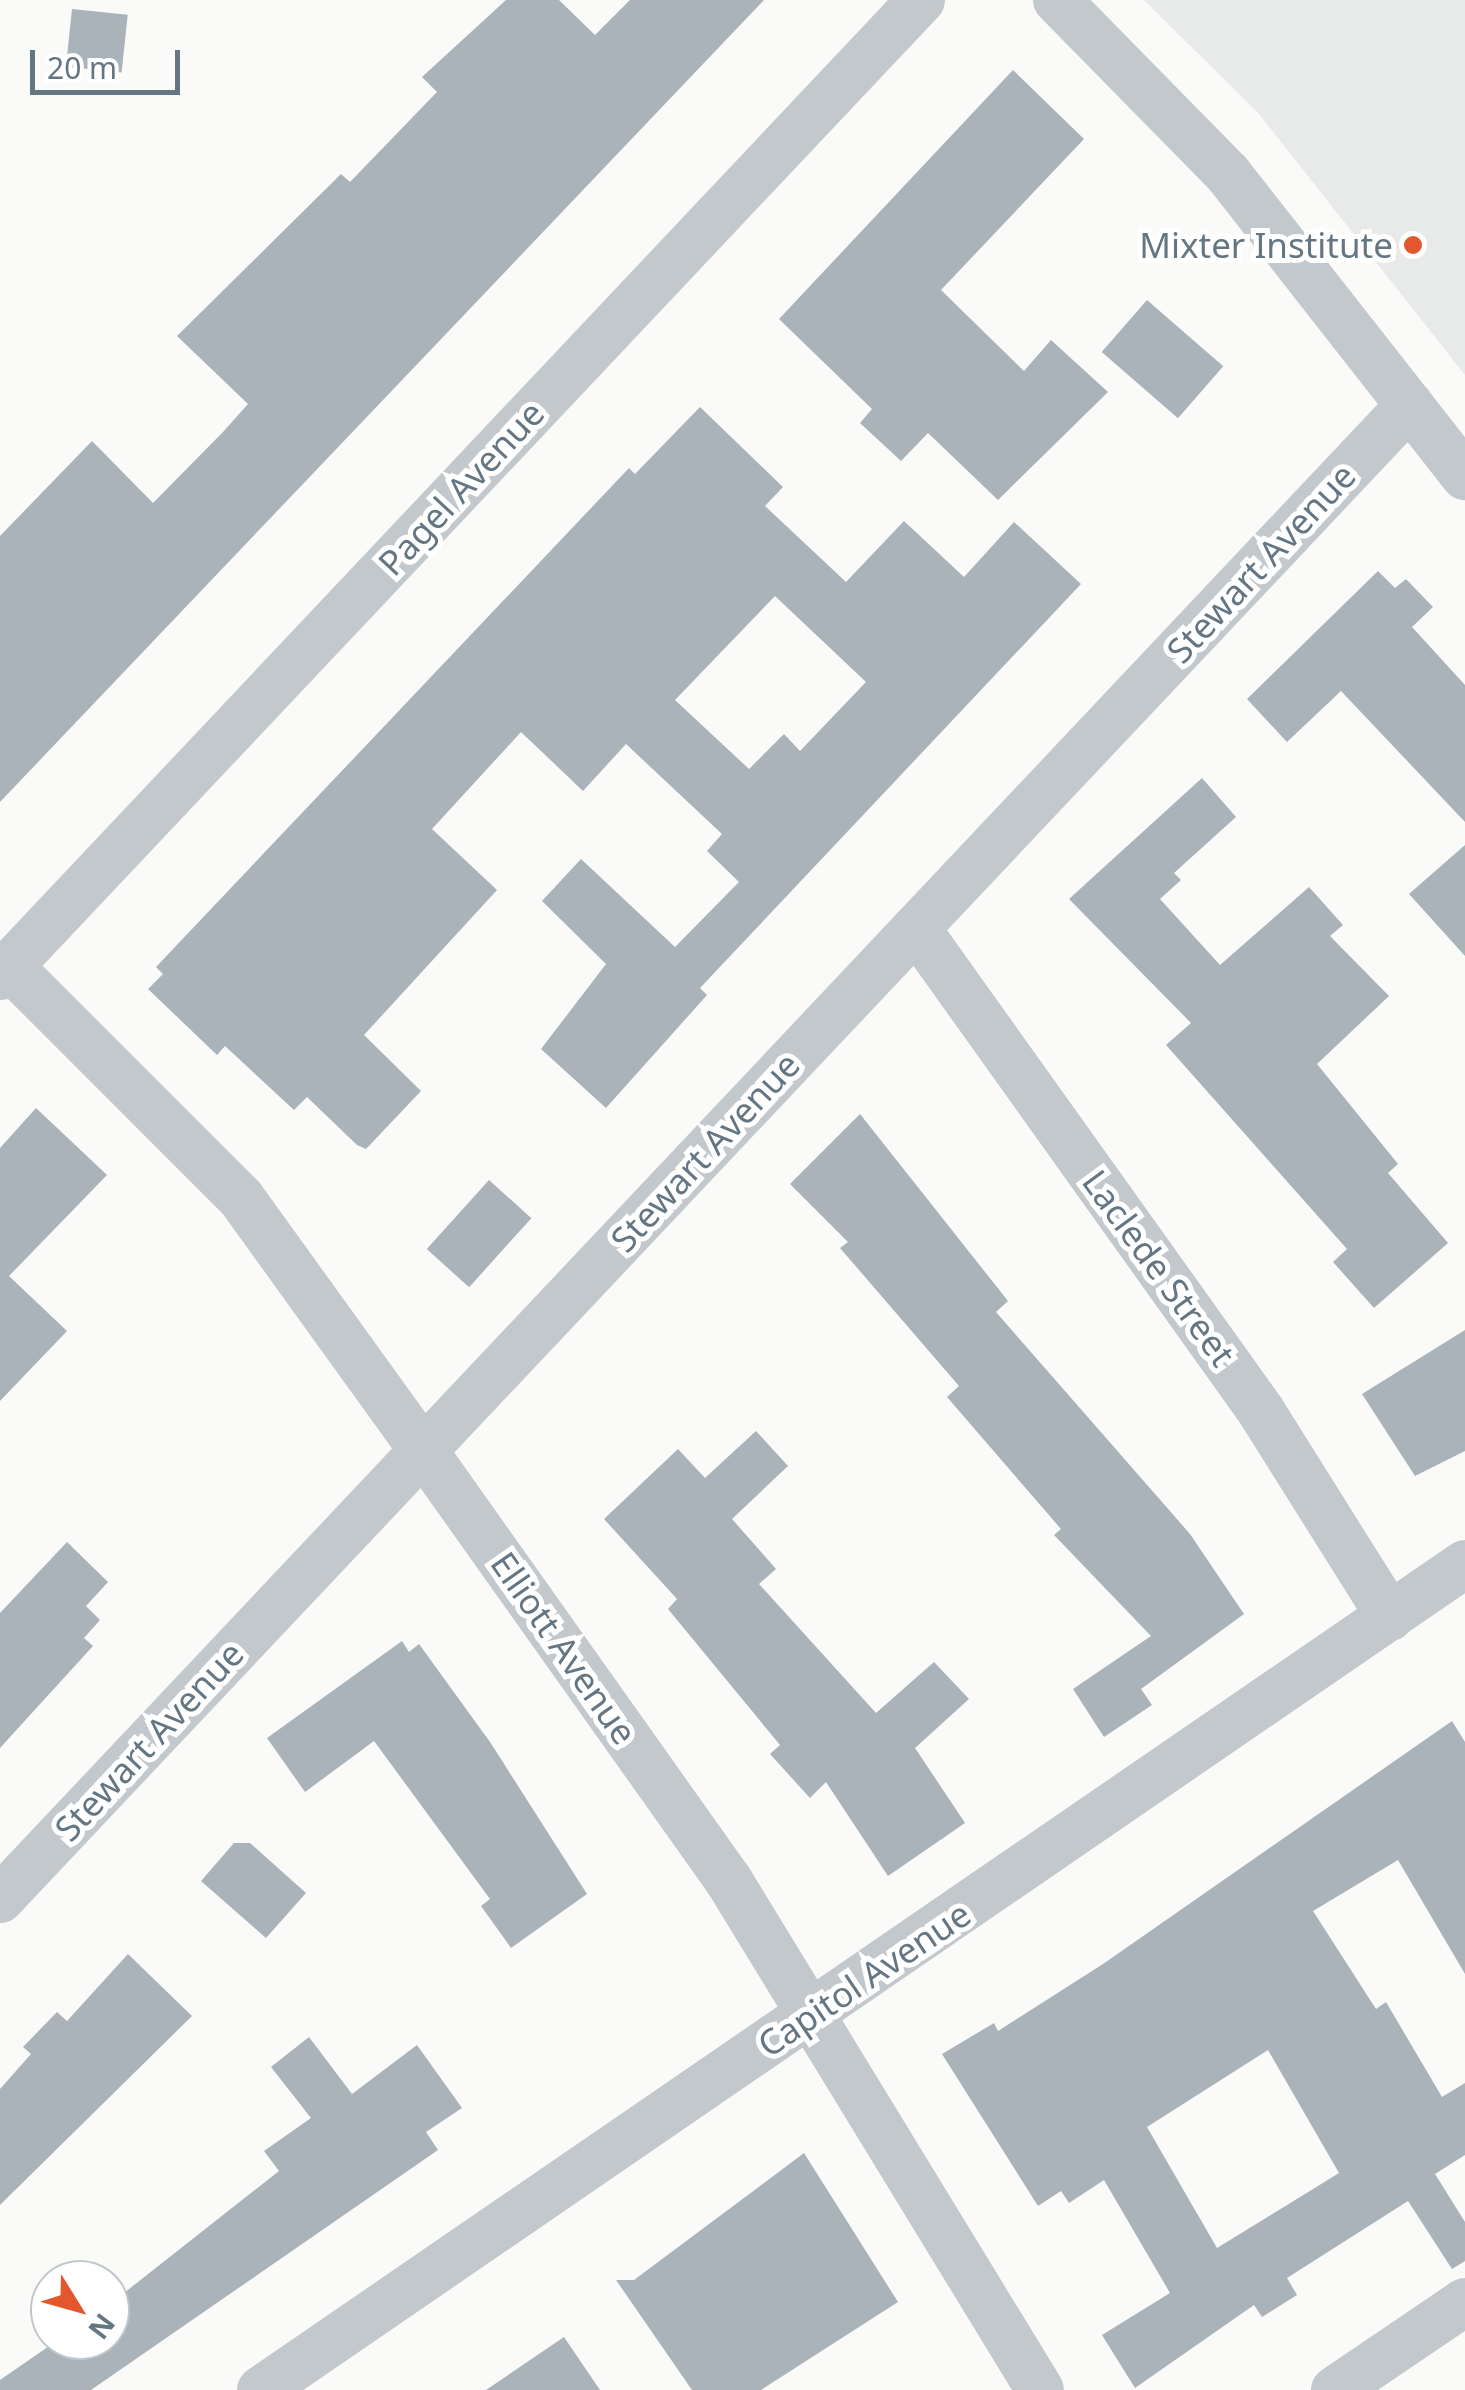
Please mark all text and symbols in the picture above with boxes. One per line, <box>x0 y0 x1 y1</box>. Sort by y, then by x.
scale bar <box>35 30 185 92</box>
text: 20 m <box>47 47 117 88</box>
place label: Mixter Institute <box>1139 224 1393 266</box>
marker: Mixter Institute <box>1402 234 1424 256</box>
street label: Pagel Avenue <box>370 392 552 584</box>
street label: Stewart Avenue <box>1158 455 1364 671</box>
street label: Stewart Avenue <box>602 1044 808 1260</box>
street label: Laclede Street <box>1074 1162 1244 1374</box>
street label: Elliott Avenue <box>482 1544 646 1752</box>
street label: Stewart Avenue <box>46 1633 252 1849</box>
street label: Capitol Avenue <box>750 1892 978 2066</box>
north arrow <box>30 2260 130 2360</box>
text: N <box>80 2306 124 2347</box>

